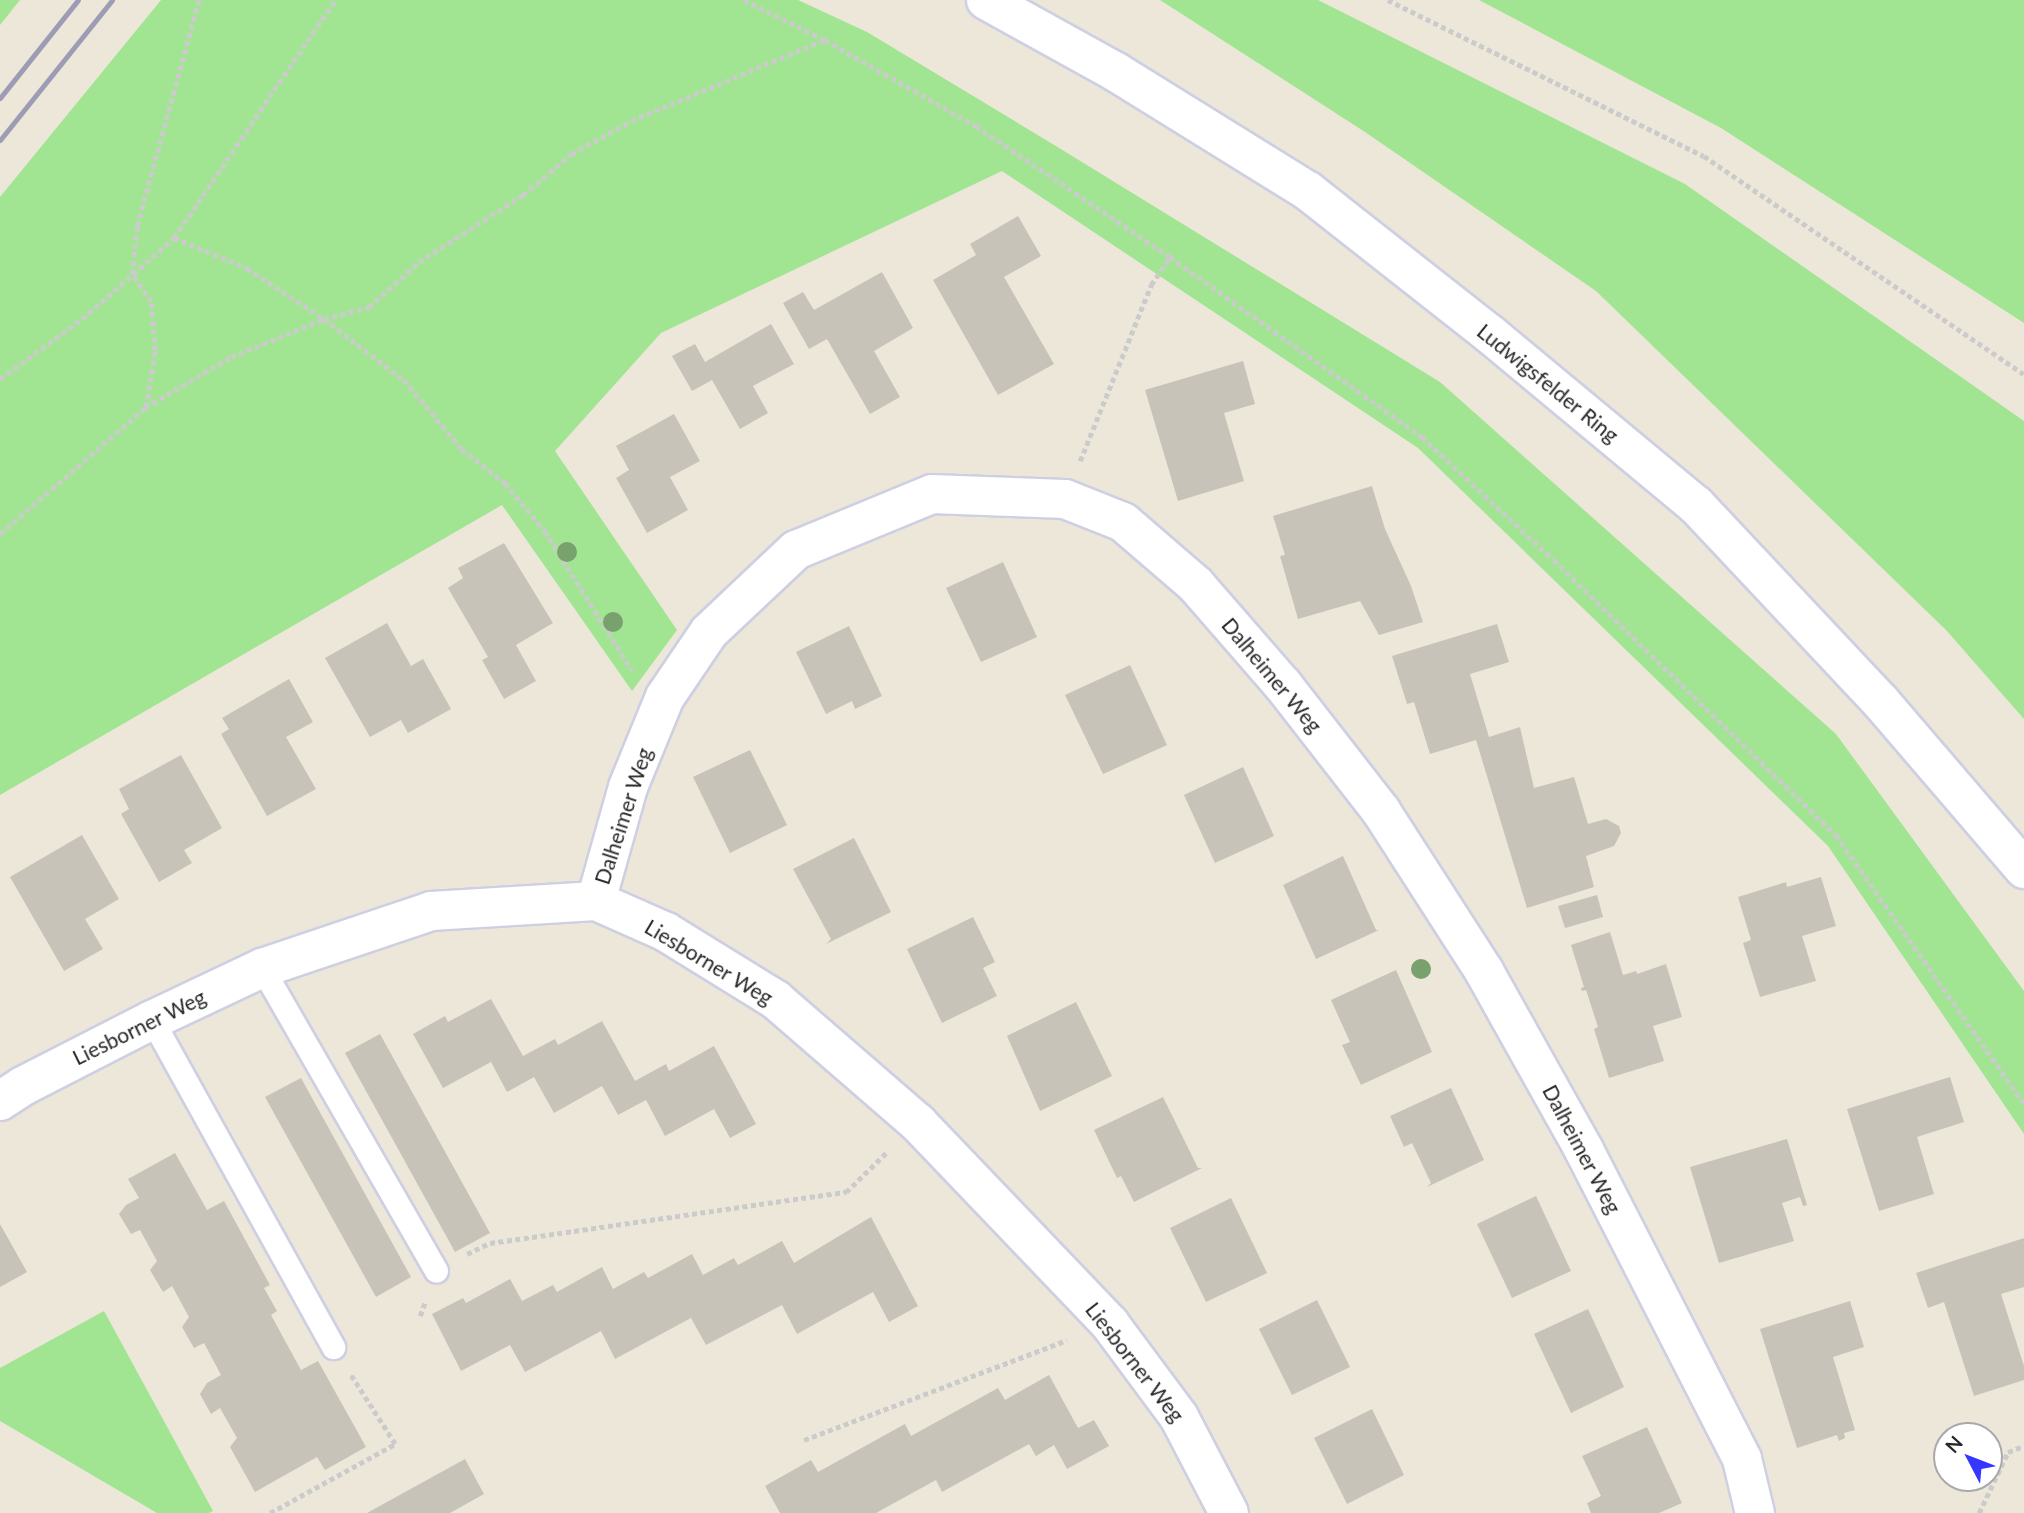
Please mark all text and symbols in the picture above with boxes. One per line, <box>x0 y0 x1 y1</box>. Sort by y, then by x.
street label: Ludwigsfelder Ring <box>1472 318 1624 448</box>
street label: Dalheimer Weg <box>1216 612 1328 738</box>
street label: Dalheimer Weg <box>589 744 657 888</box>
street label: Liesborner Weg <box>640 914 778 1010</box>
street label: Liesborner Weg <box>68 984 210 1070</box>
street label: Dalheimer Weg <box>1537 1080 1627 1218</box>
street label: Liesborner Weg <box>1080 1297 1190 1427</box>
north arrow <box>1933 1422 2003 1492</box>
text: N <box>1940 1431 1967 1457</box>

